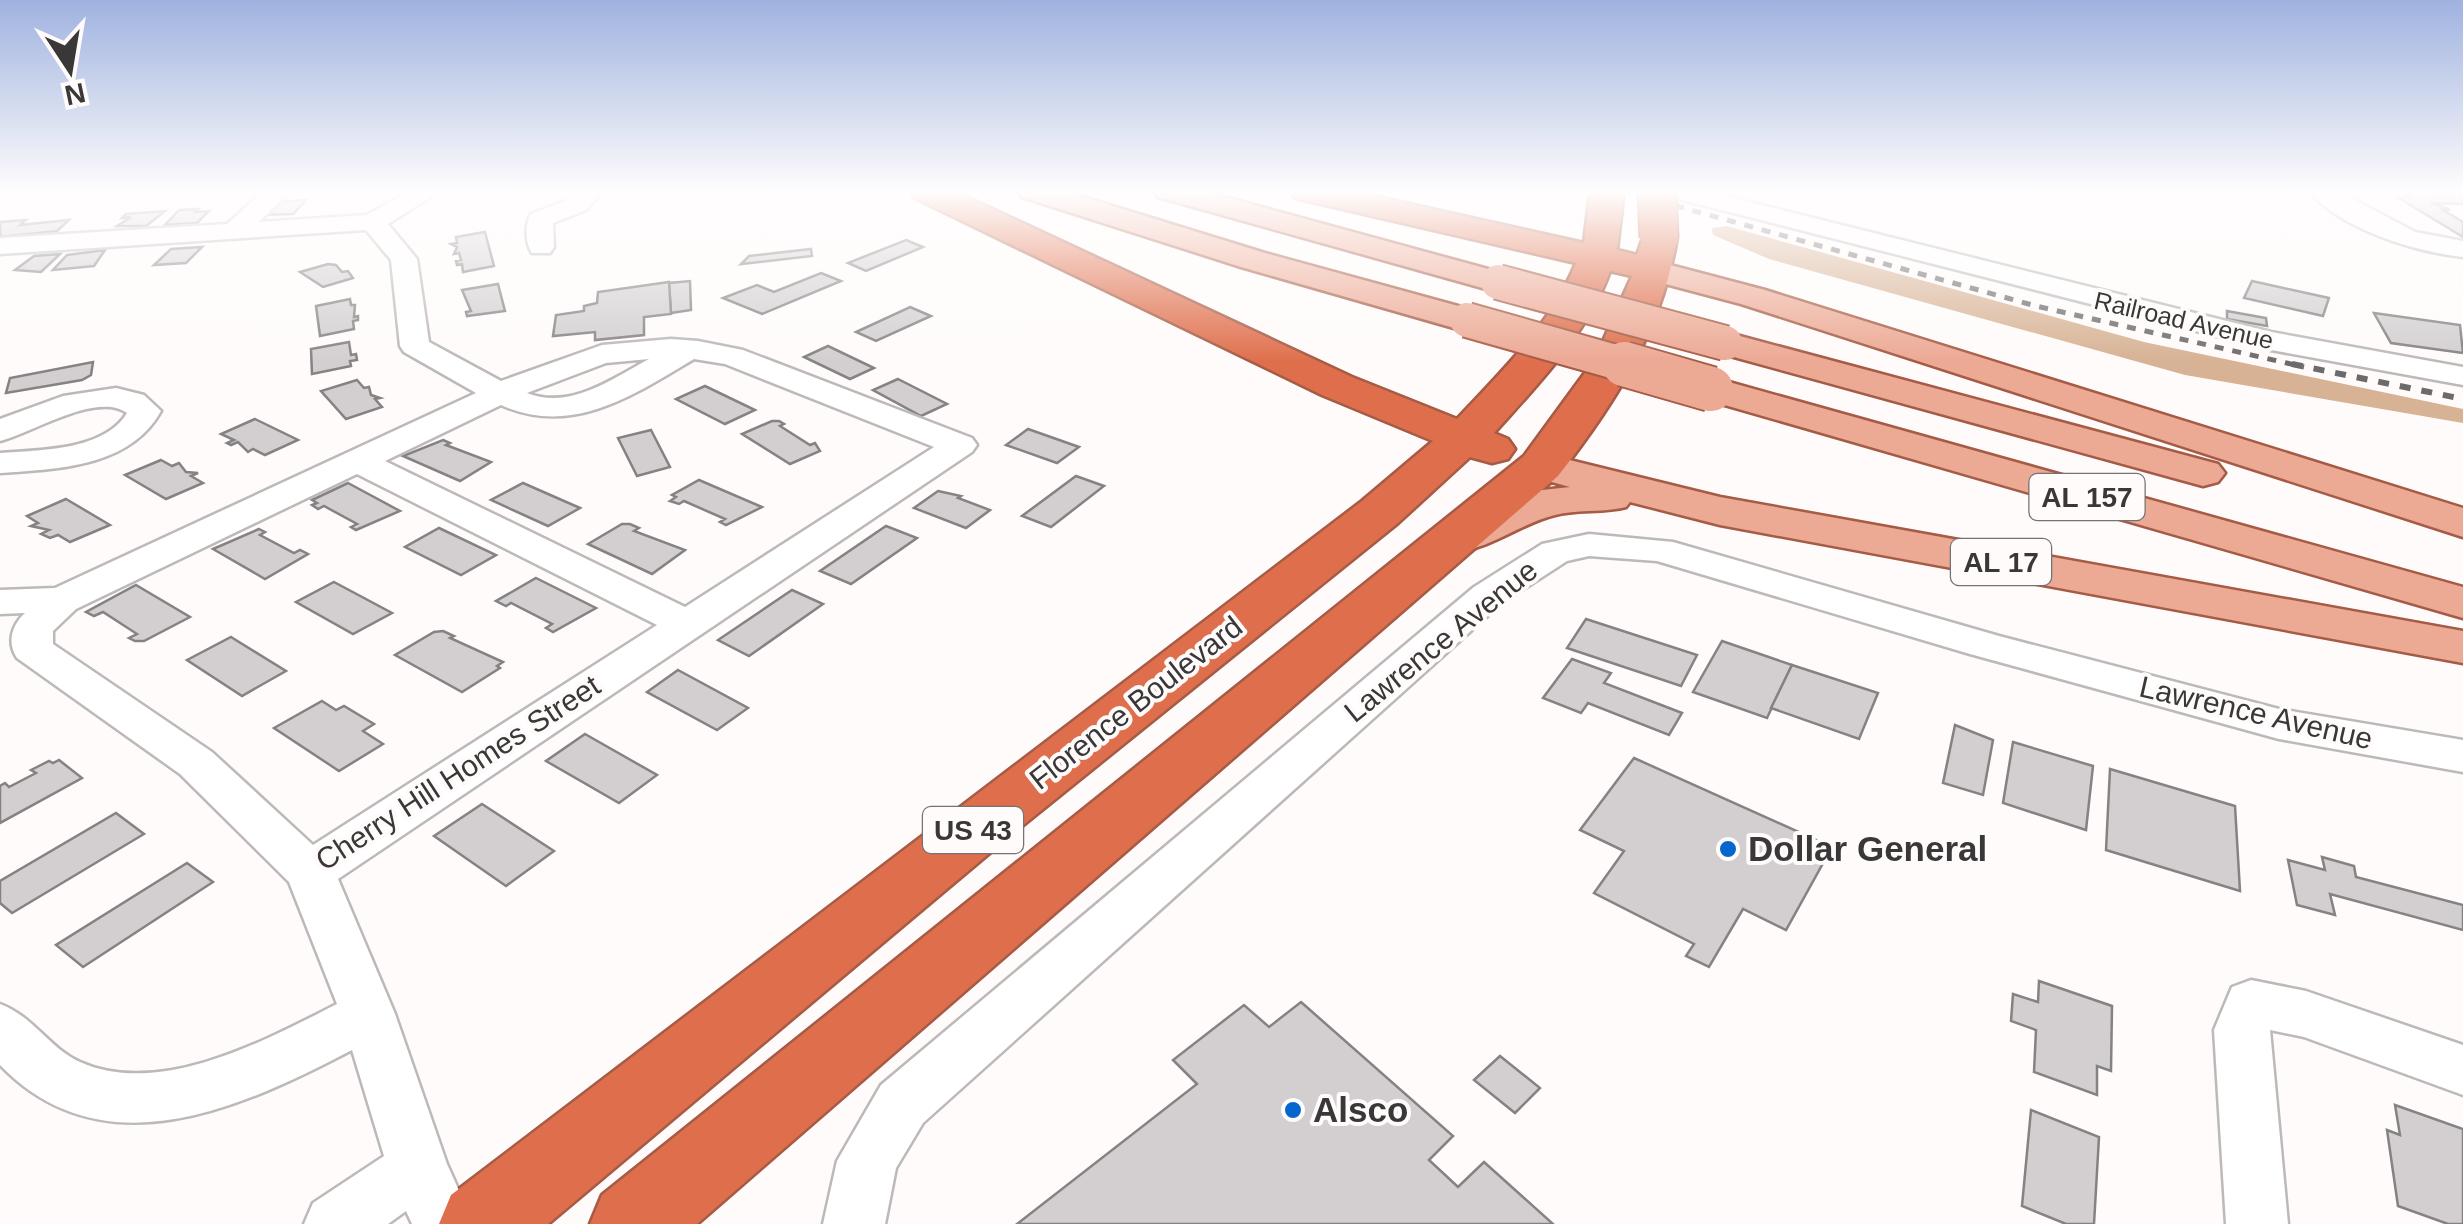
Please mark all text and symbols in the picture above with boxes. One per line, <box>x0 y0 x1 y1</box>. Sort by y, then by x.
north arrow <box>20 20 120 120</box>
text: N <box>62 77 88 111</box>
street label: Railroad Avenue <box>2092 286 2276 354</box>
road number: AL 157 <box>2030 474 2144 520</box>
road number: AL 17 <box>1951 539 2051 585</box>
street label: Lawrence Avenue <box>1338 553 1544 728</box>
street label: Florence Boulevard <box>1023 610 1248 796</box>
street label: Cherry Hill Homes Street <box>310 668 606 877</box>
street label: Lawrence Avenue <box>2136 670 2376 755</box>
road number: US 43 <box>923 807 1023 853</box>
place label: Dollar General <box>1748 829 1987 868</box>
marker: Dollar General <box>1717 838 1739 860</box>
place label: Alsco <box>1313 1090 1408 1129</box>
marker: Alsco <box>1282 1099 1304 1121</box>

